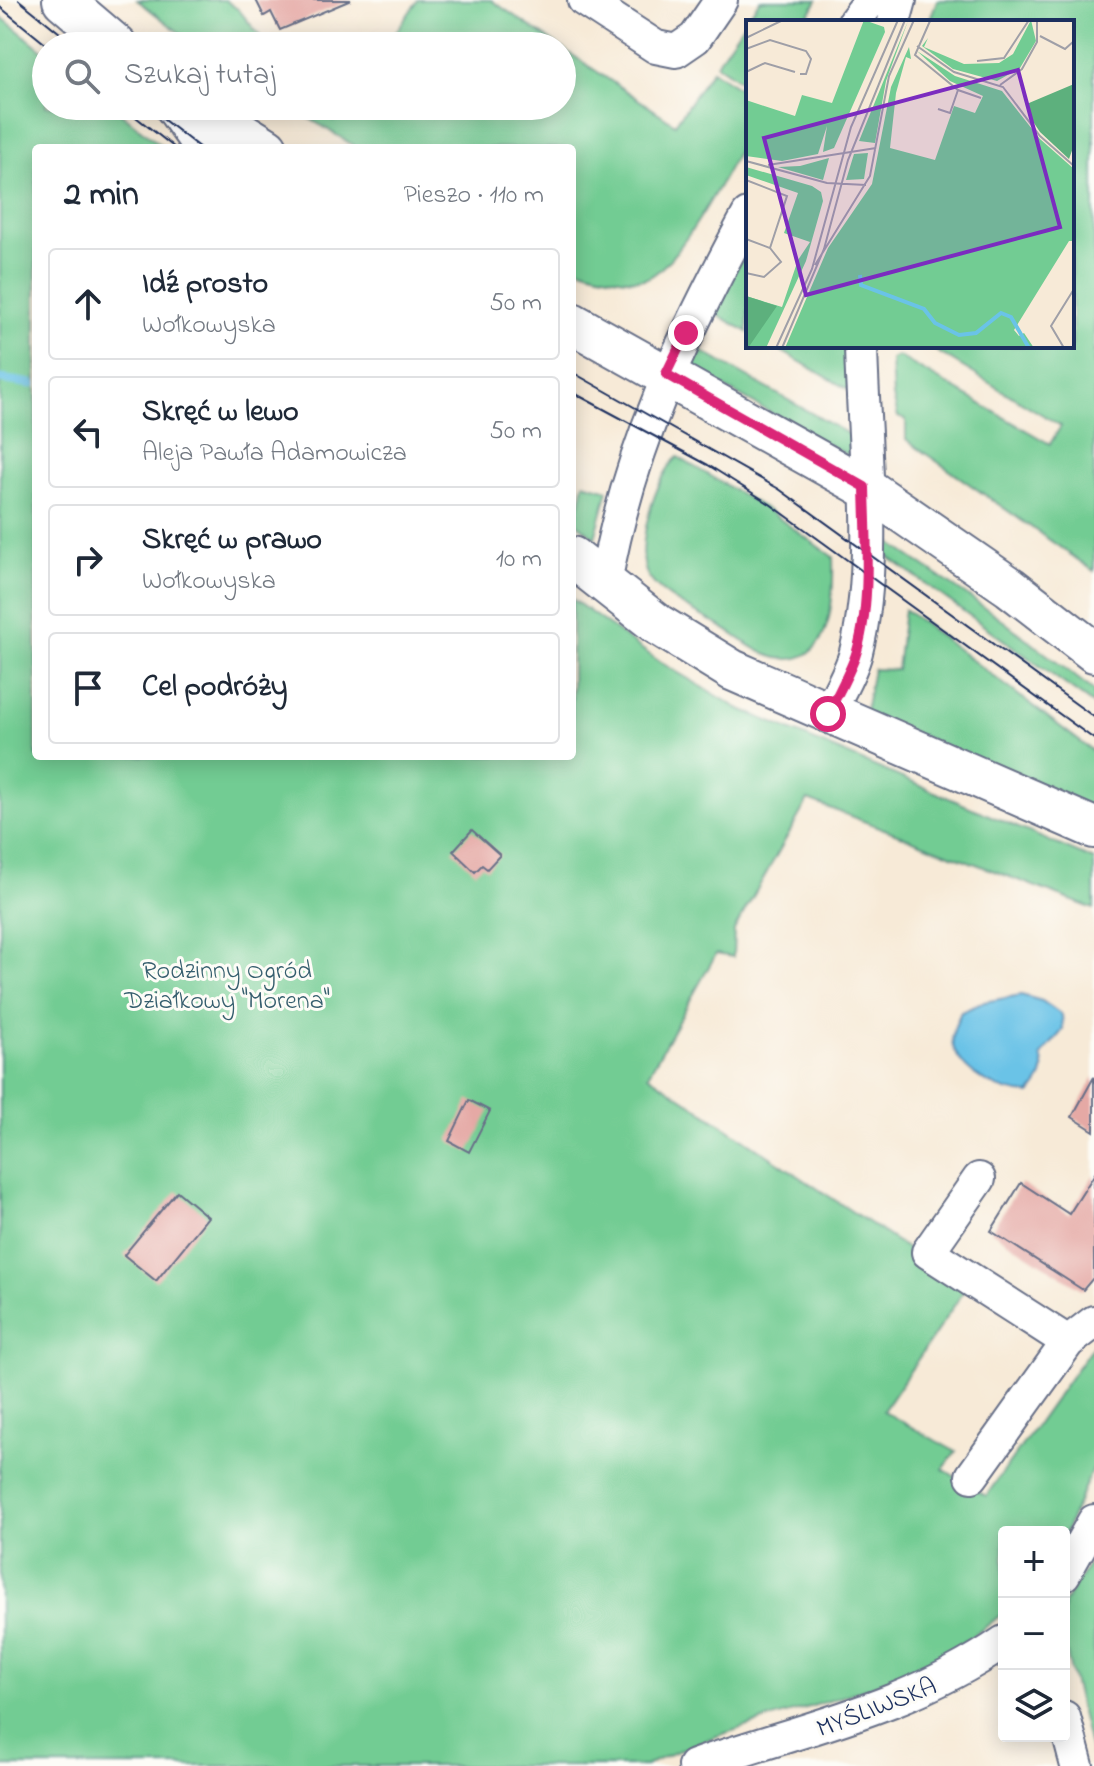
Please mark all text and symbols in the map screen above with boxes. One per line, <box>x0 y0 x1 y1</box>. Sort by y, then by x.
inset map <box>746 20 1074 348</box>
search box <box>32 32 576 120</box>
icon: search <box>60 54 104 98</box>
text: Szukaj tutaj <box>124 54 275 98</box>
text: 2 min <box>64 171 139 221</box>
text: Pieszo · 110 m <box>404 177 544 215</box>
text: Idź prosto <box>142 263 268 307</box>
icon: ahead <box>66 282 110 326</box>
text: 50 m <box>489 285 542 323</box>
text: Wołkowyska <box>142 307 276 345</box>
route end <box>668 315 704 351</box>
text: Skręć w lewo <box>142 391 299 435</box>
icon: left <box>66 410 110 454</box>
text: 50 m <box>489 413 542 451</box>
text: Aleja Pawła Adamowicza <box>142 435 407 473</box>
text: Skręć w prawo <box>142 519 322 563</box>
icon: right <box>66 538 110 582</box>
text: 10 m <box>496 541 542 579</box>
text: Wołkowyska <box>142 563 276 601</box>
icon: arrive <box>66 666 110 710</box>
text: Cel podróży <box>142 666 287 710</box>
route start <box>810 696 846 732</box>
park label: Rodzinny Ogród Działkowy "Morena" <box>123 953 330 1021</box>
map controls <box>998 1526 1070 1742</box>
button: + <box>998 1526 1070 1598</box>
button: − <box>998 1598 1070 1670</box>
street label: MYŚLIWSKA <box>812 1669 943 1749</box>
button: layers <box>998 1670 1070 1742</box>

